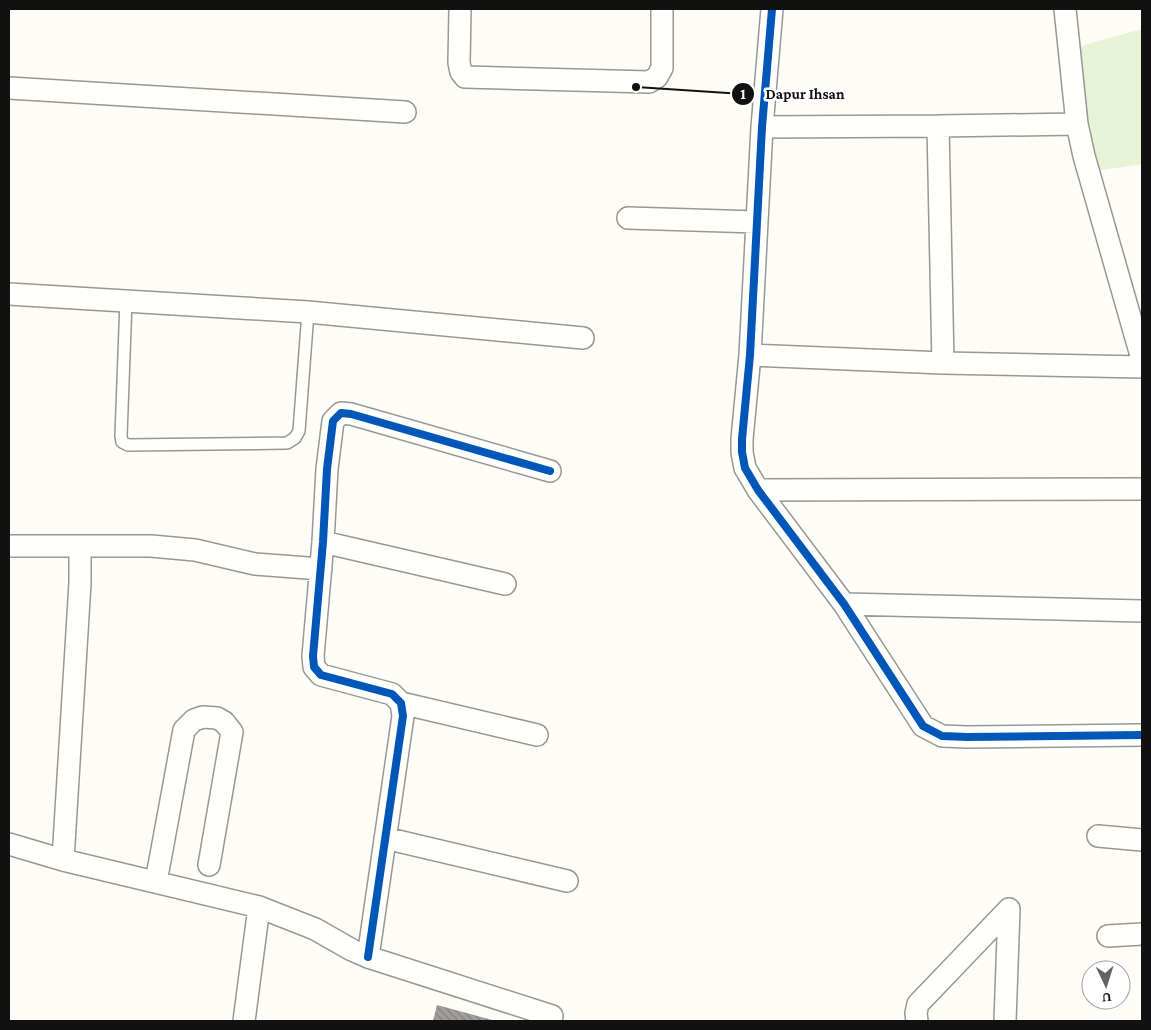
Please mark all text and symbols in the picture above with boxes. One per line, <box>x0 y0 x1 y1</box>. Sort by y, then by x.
callout: Dapur Ihsan <box>730 79 854 109</box>
text: 1 <box>740 86 746 102</box>
text: Dapur Ihsan <box>765 86 845 102</box>
north arrow <box>1081 960 1131 1010</box>
text: U <box>1101 990 1112 1006</box>

